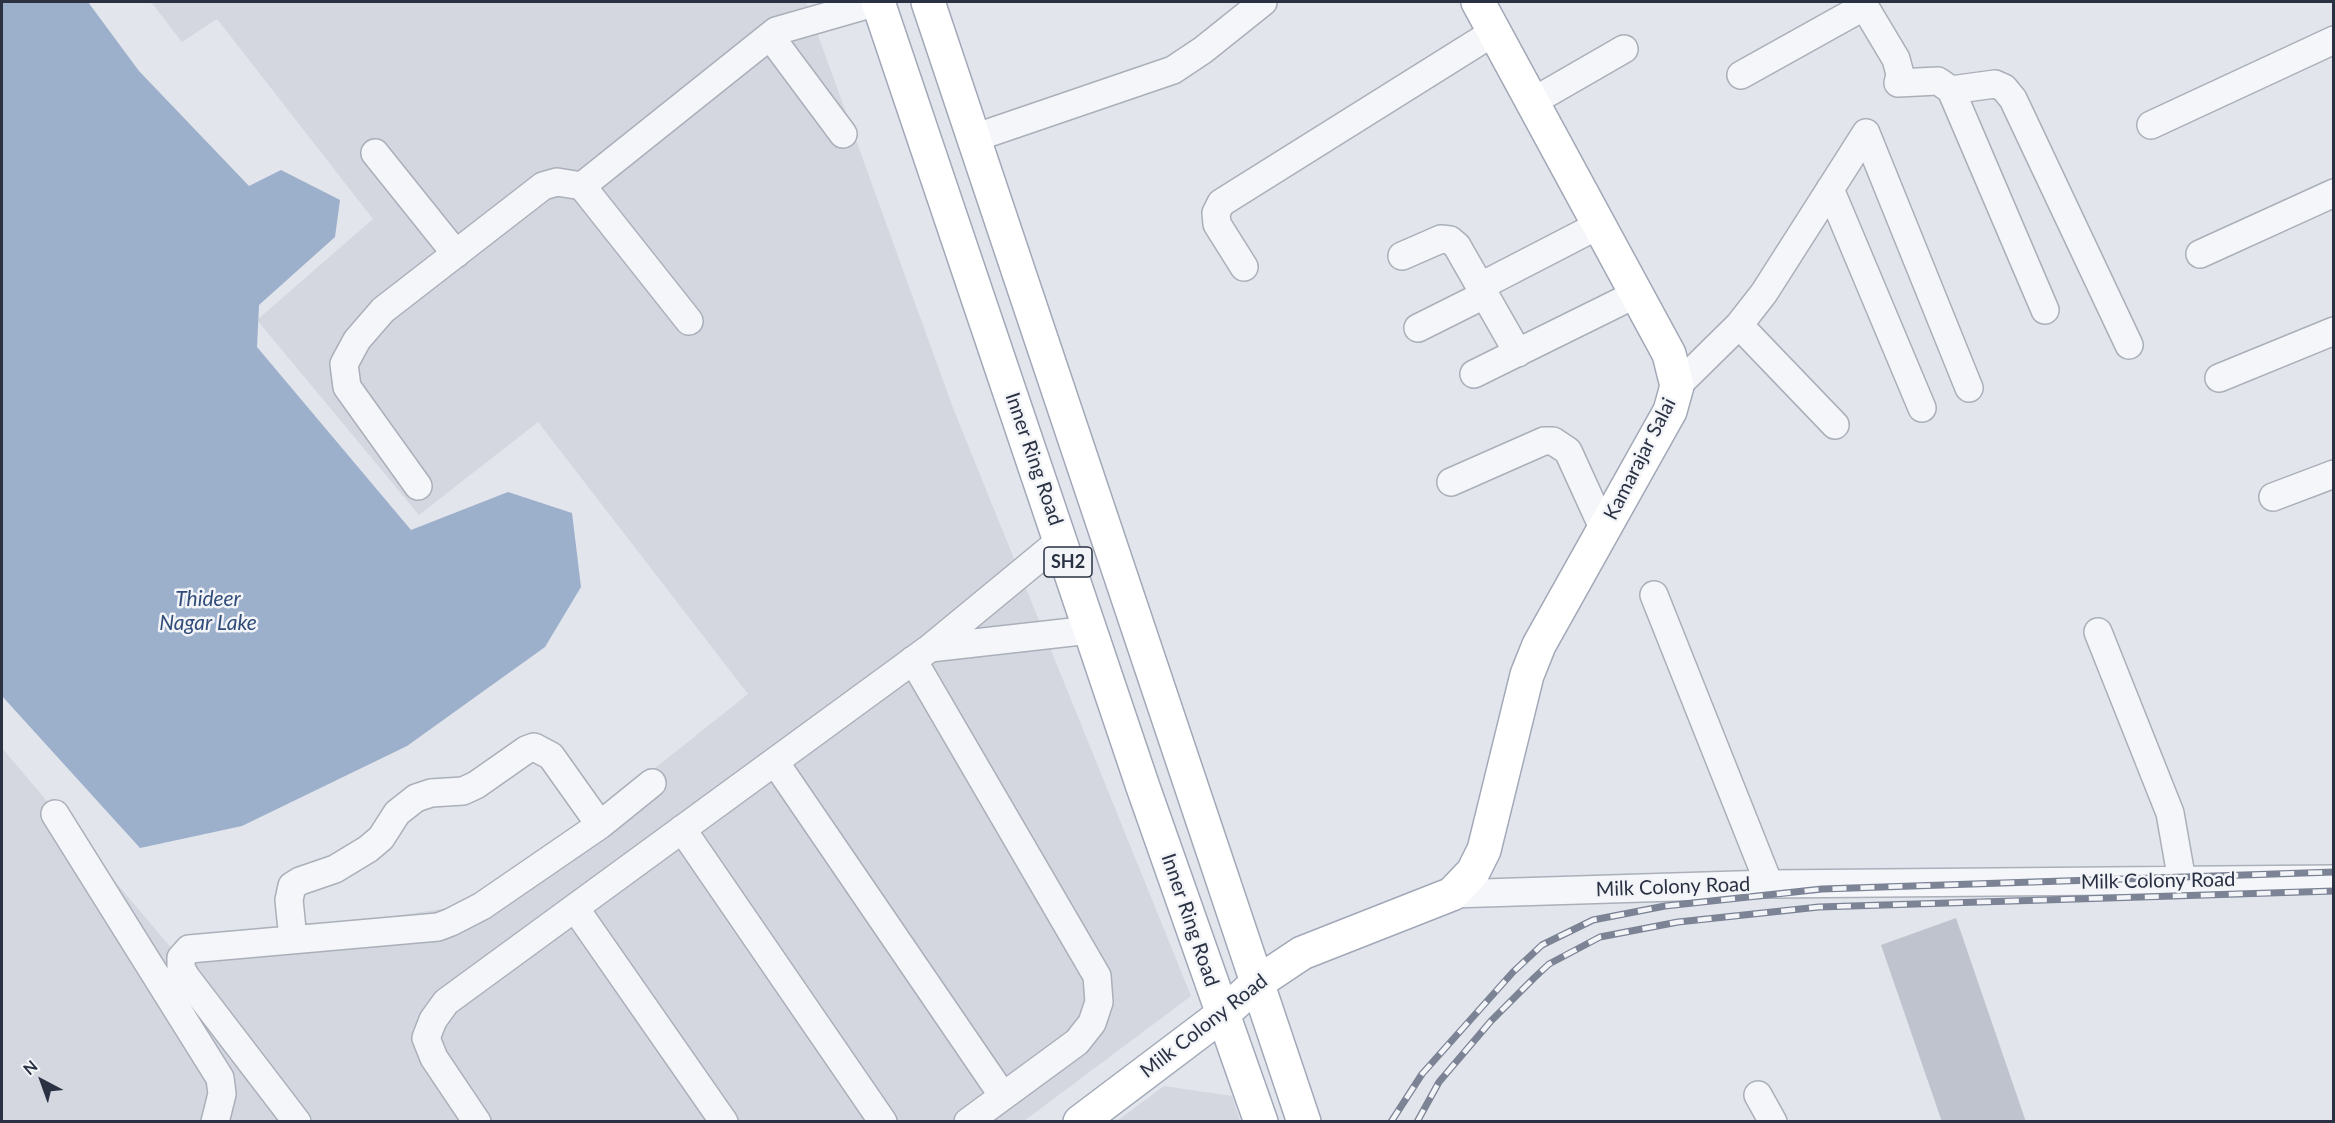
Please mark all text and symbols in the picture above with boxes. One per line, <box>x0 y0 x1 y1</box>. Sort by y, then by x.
street label: Inner Ring Road <box>1000 389 1068 529</box>
street label: Kamarajar Salai <box>1599 394 1681 524</box>
road number: SH2 <box>1044 547 1092 577</box>
water label: Thideer Nagar Lake <box>159 586 257 636</box>
street label: Inner Ring Road <box>1156 850 1224 990</box>
street label: Milk Colony Road <box>2081 868 2235 894</box>
street label: Milk Colony Road <box>1595 872 1751 902</box>
street label: Milk Colony Road <box>1136 969 1272 1083</box>
north arrow <box>12 1051 72 1111</box>
text: N <box>19 1056 41 1078</box>

